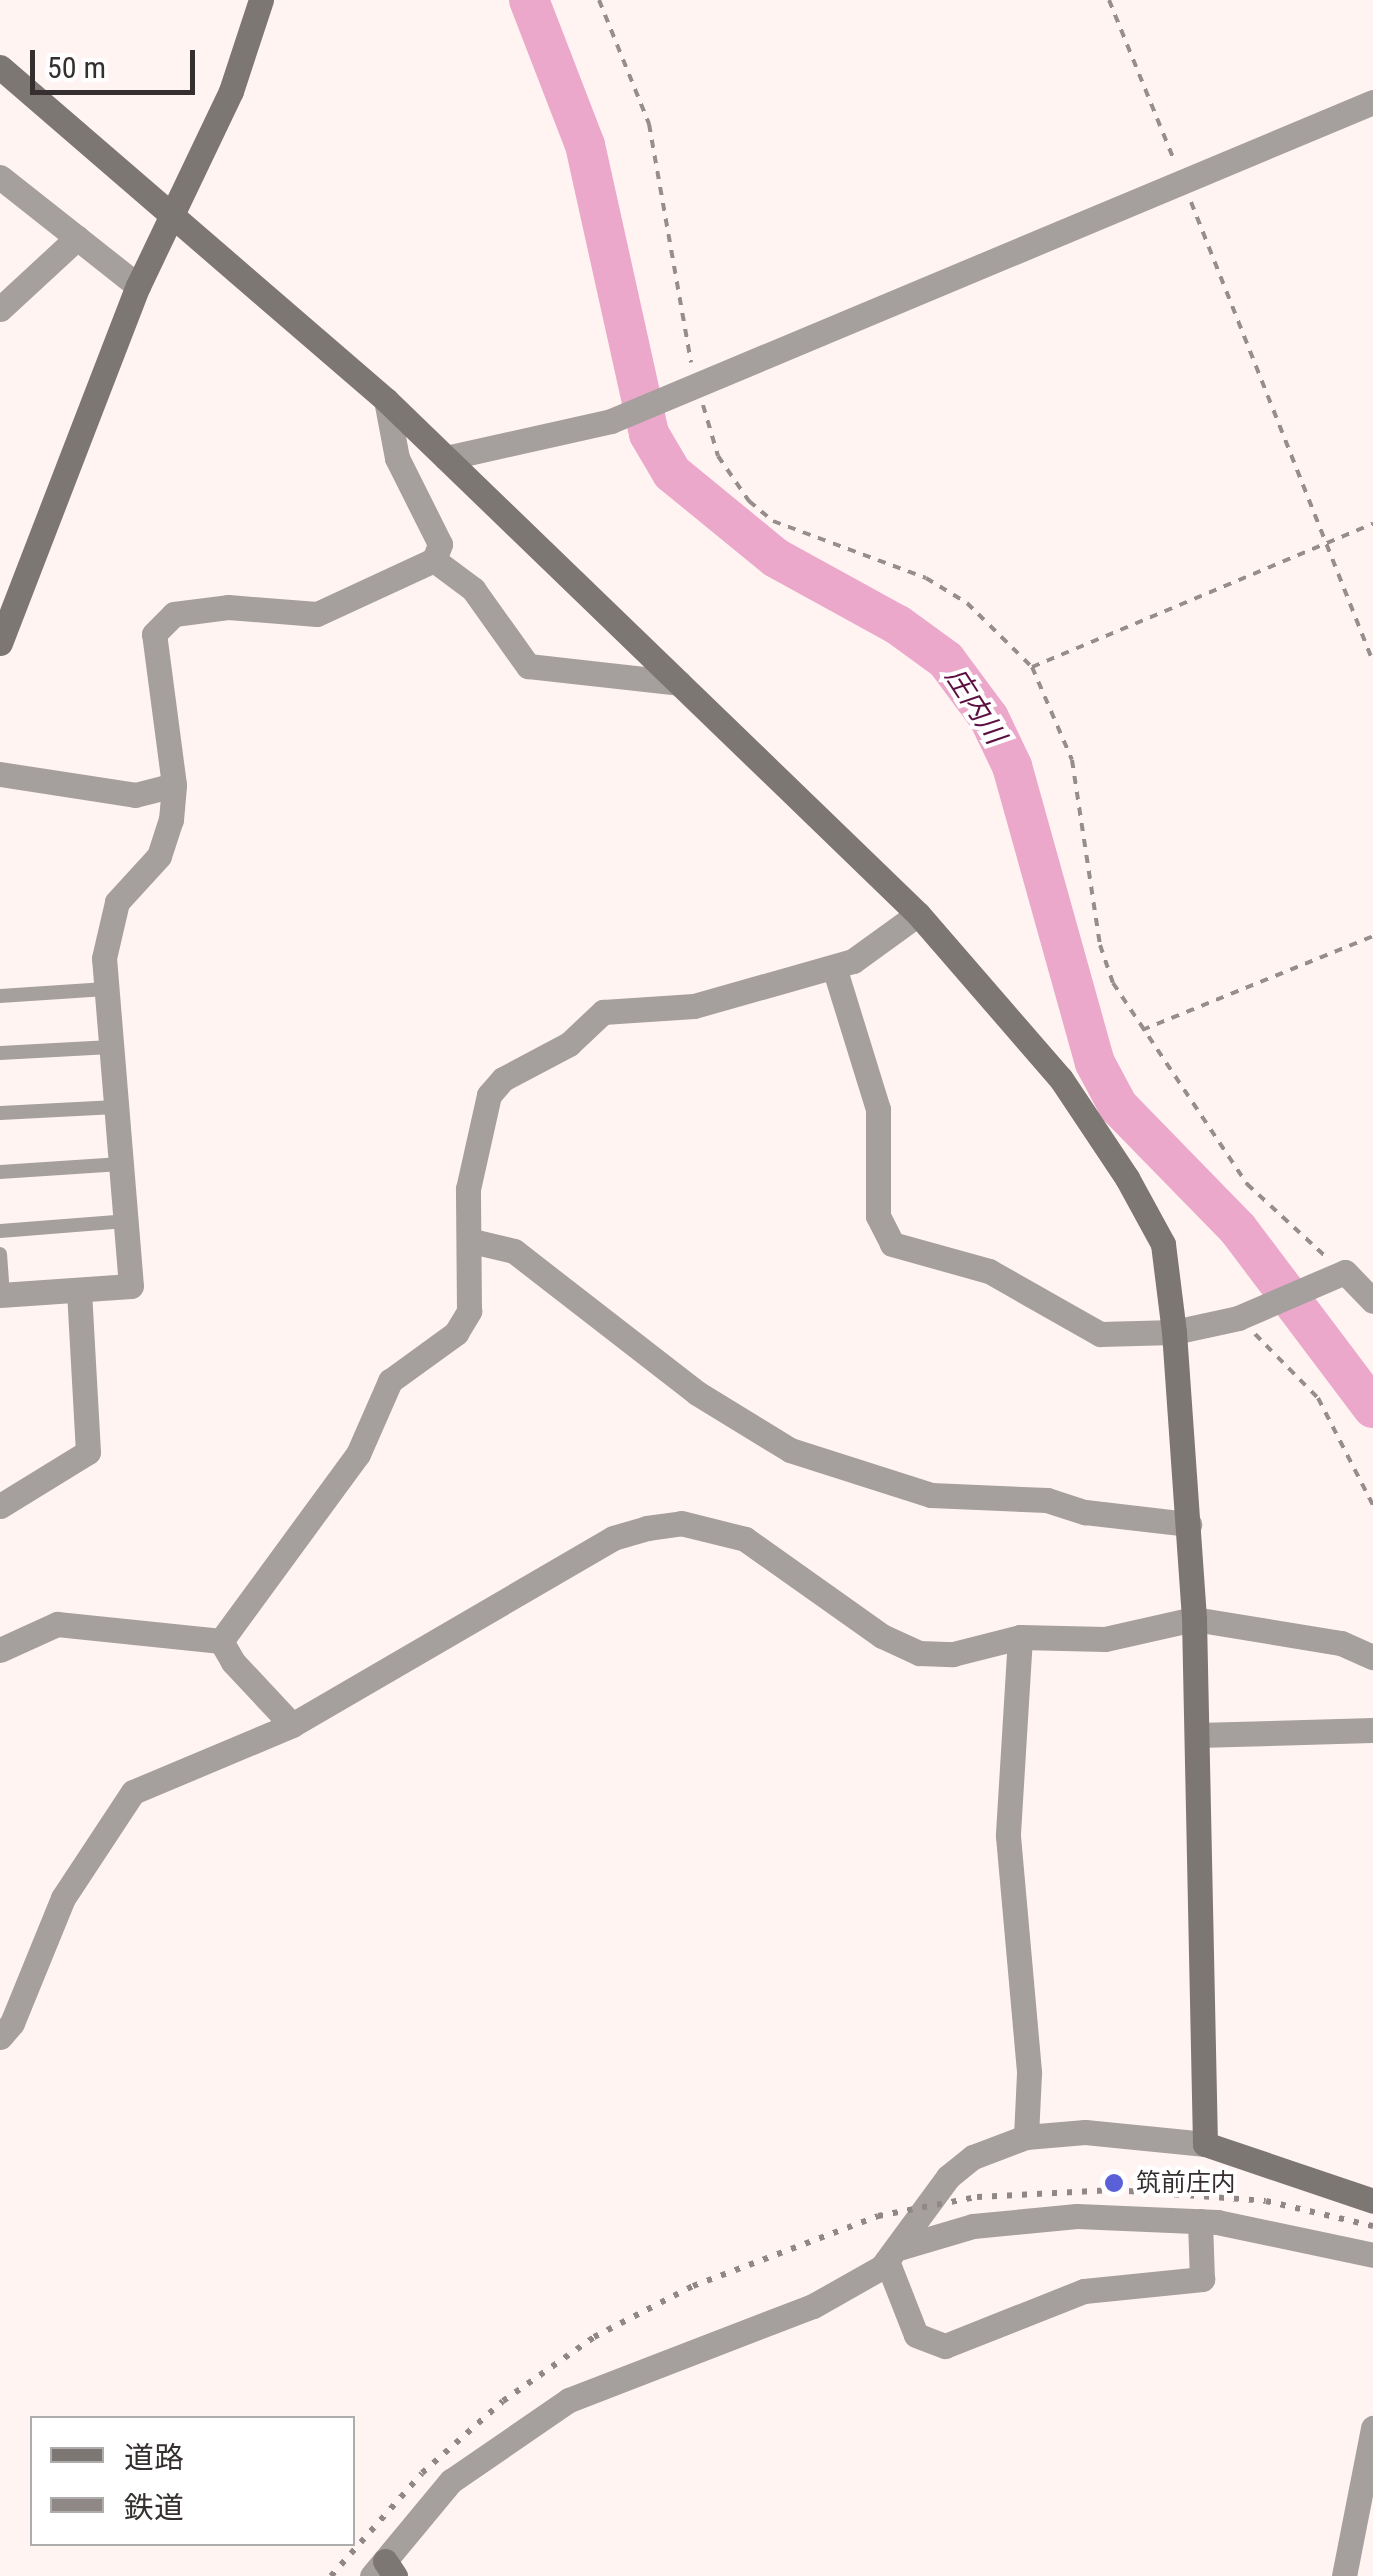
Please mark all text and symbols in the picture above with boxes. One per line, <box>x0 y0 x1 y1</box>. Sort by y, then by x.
scale bar <box>35 30 200 92</box>
text: 50 m <box>47 50 106 85</box>
water label: 庄内川 <box>938 662 1012 750</box>
place label: 筑前庄内 <box>1136 2168 1236 2198</box>
marker: 筑前庄内 <box>1101 2170 1127 2196</box>
legend <box>30 2416 355 2546</box>
text: 道路 <box>124 2440 184 2475</box>
text: 鉄道 <box>124 2490 184 2525</box>

